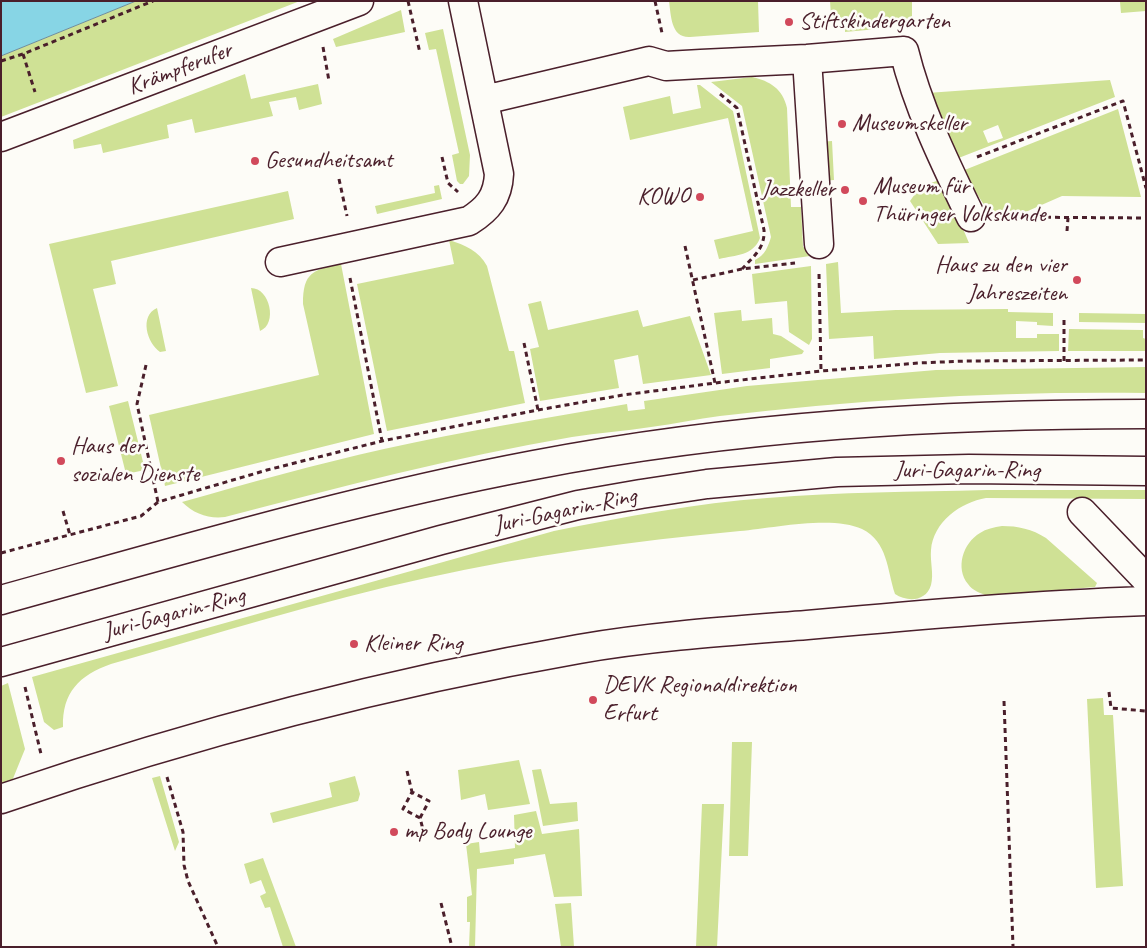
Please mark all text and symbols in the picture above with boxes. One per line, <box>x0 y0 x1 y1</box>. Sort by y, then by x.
place label: Stiftskindergarten <box>799 8 950 36</box>
marker: Stiftskindergarten <box>783 16 795 28</box>
street label: Krämpferufer <box>124 36 236 102</box>
place label: Museumskeller <box>852 110 967 138</box>
marker: Museumskeller <box>836 118 848 130</box>
place label: Gesundheitsamt <box>265 147 392 175</box>
marker: Gesundheitsamt <box>249 155 261 167</box>
place label: Museum für Thüringer Volkskunde <box>873 173 1045 229</box>
place label: Jazzkeller <box>761 176 835 204</box>
place label: KOWO <box>637 183 690 211</box>
marker: Jazzkeller <box>839 184 851 196</box>
marker: KOWO <box>694 191 706 203</box>
marker: Museum für Thüringer Volkskunde <box>857 195 869 207</box>
place label: Haus zu den vier Jahreszeiten <box>935 252 1067 308</box>
marker: Haus zu den vier Jahreszeiten <box>1071 274 1083 286</box>
place label: Haus der sozialen Dienste <box>71 433 199 489</box>
marker: Haus der sozialen Dienste <box>55 455 67 467</box>
street label: Juri-Gagarin-Ring <box>894 457 1040 485</box>
street label: Juri-Gagarin-Ring <box>491 482 639 540</box>
street label: Juri-Gagarin-Ring <box>100 581 248 647</box>
place label: Kleiner Ring <box>364 630 462 658</box>
marker: Kleiner Ring <box>348 638 360 650</box>
place label: DEVK Regionaldirektion Erfurt <box>603 672 797 728</box>
marker: DEVK Regionaldirektion Erfurt <box>587 694 599 706</box>
place label: mp Body Lounge <box>404 818 531 846</box>
marker: mp Body Lounge <box>388 826 400 838</box>

